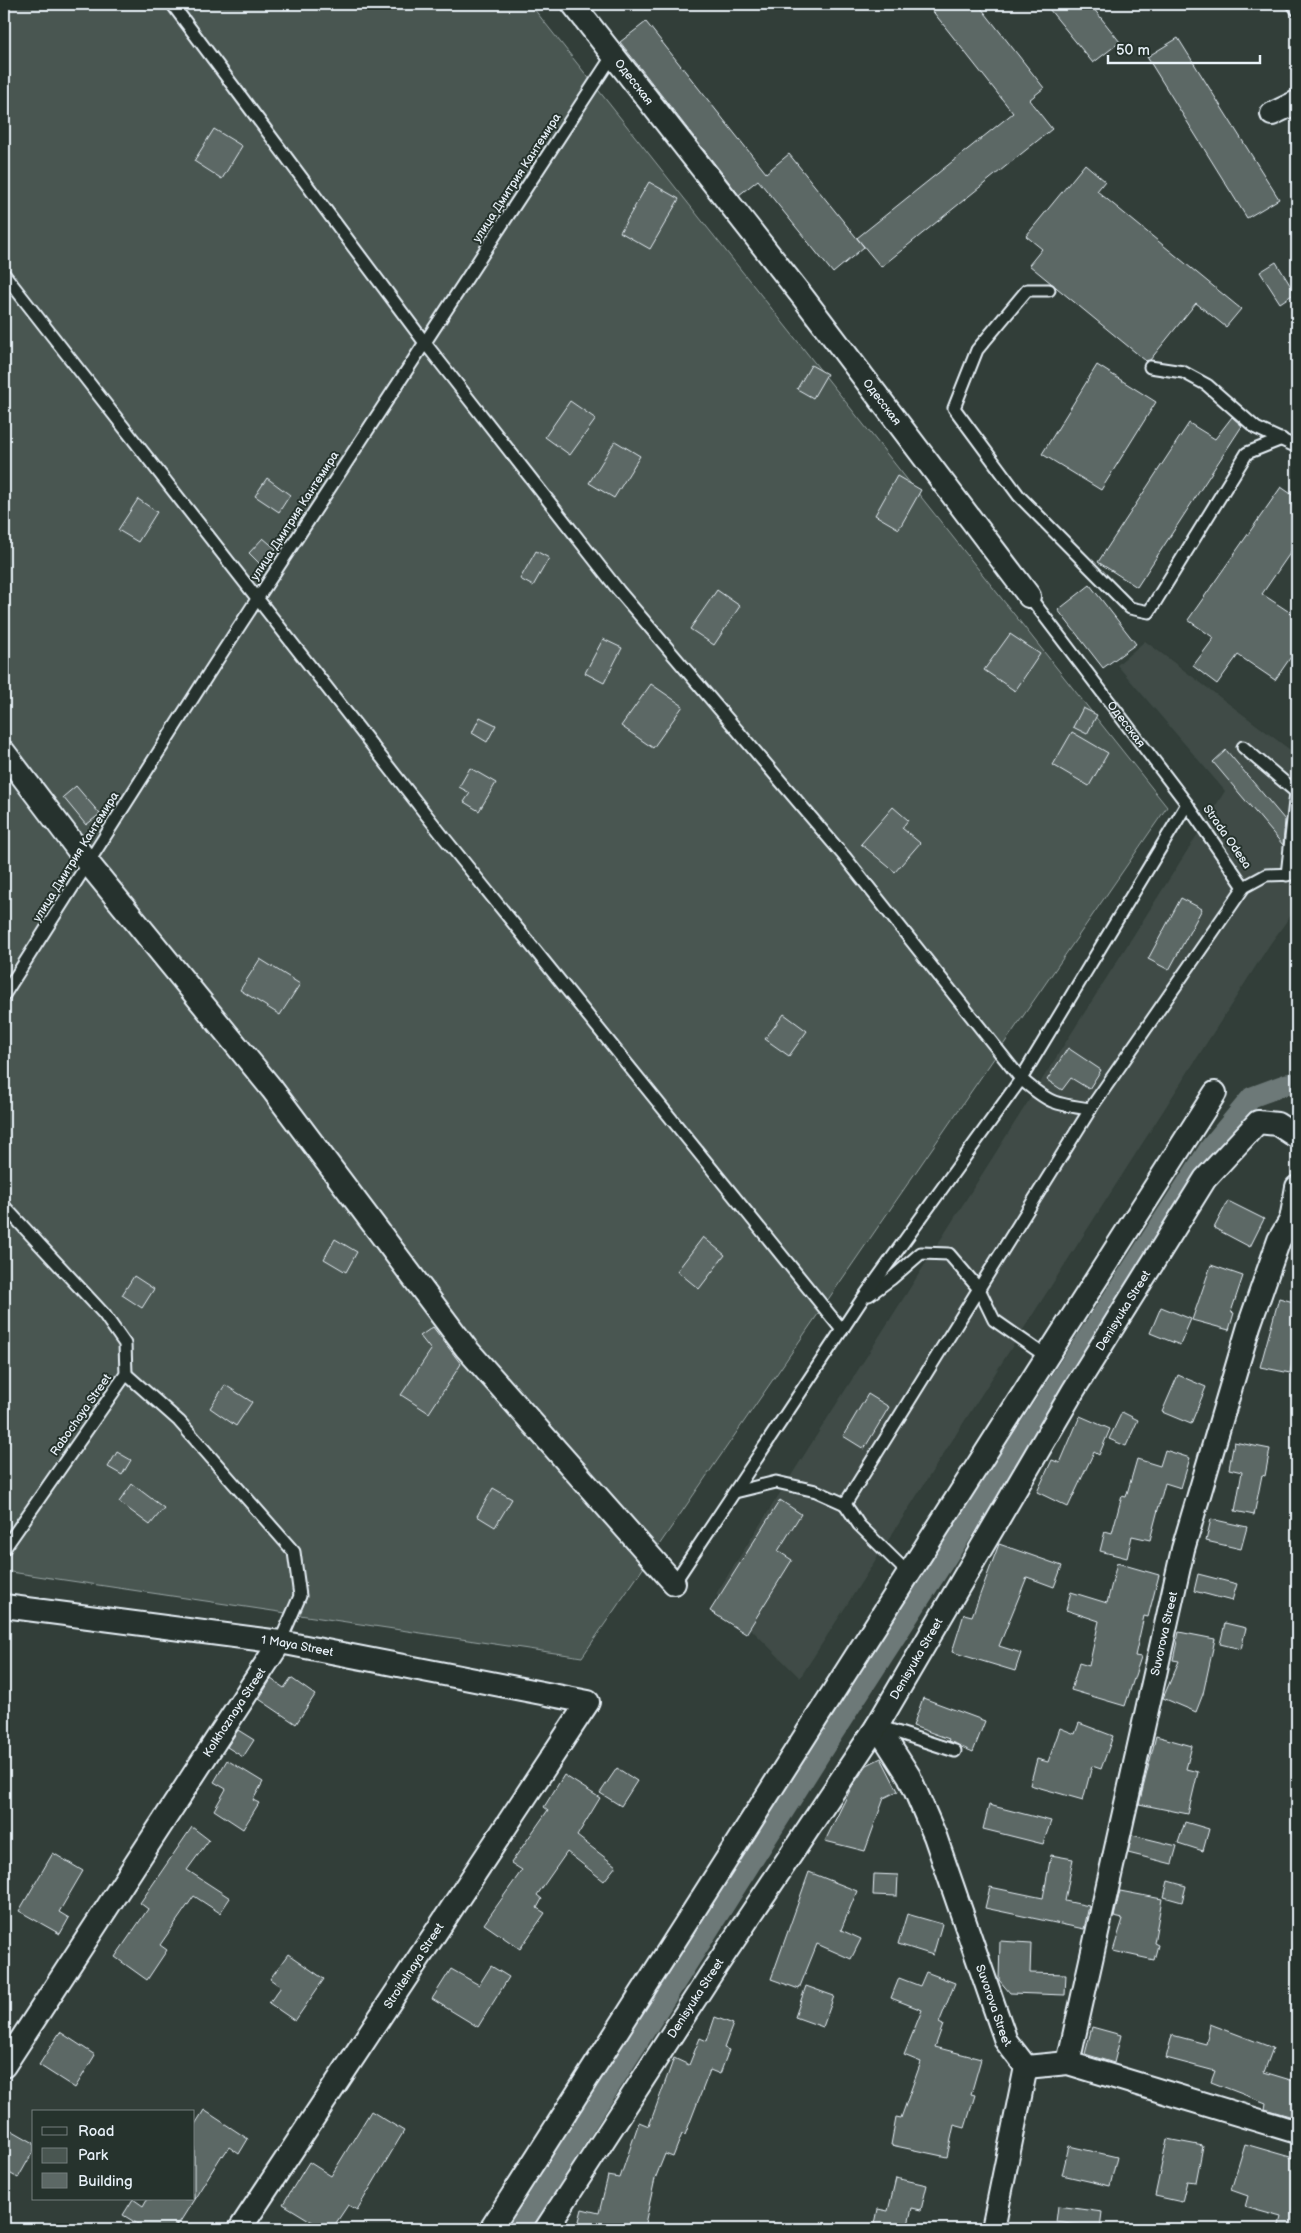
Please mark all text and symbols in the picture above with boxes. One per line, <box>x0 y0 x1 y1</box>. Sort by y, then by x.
scale bar <box>1108 32 1261 64</box>
text: 50 m <box>1116 41 1150 60</box>
street label: Одесская <box>611 56 657 108</box>
street label: улица Дмитрия Кантемира <box>470 111 564 245</box>
street label: Одесская <box>860 376 905 428</box>
street label: улица Дмитрия Кантемира <box>248 449 342 583</box>
street label: Одесская <box>1104 698 1149 751</box>
street label: улица Дмитрия Кантемира <box>30 789 122 925</box>
street label: Strada Odesa <box>1200 802 1255 872</box>
street label: Denisyuka Street <box>1092 1267 1154 1354</box>
street label: Rabochaya Street <box>47 1371 115 1459</box>
street label: Suvorova Street <box>1147 1590 1181 1677</box>
street label: Denisyuka Street <box>887 1615 946 1702</box>
street label: 1 Maya Street <box>260 1632 335 1660</box>
street label: Kolkhoznaya Street <box>200 1665 269 1760</box>
street label: Stroitelnaya Street <box>381 1920 447 2012</box>
street label: Denisyuka Street <box>664 1955 727 2041</box>
street label: Suvorova Street <box>973 1962 1015 2050</box>
legend <box>32 2110 195 2200</box>
text: Road <box>78 2122 114 2141</box>
text: Park <box>78 2146 109 2165</box>
text: Building <box>78 2172 133 2191</box>

